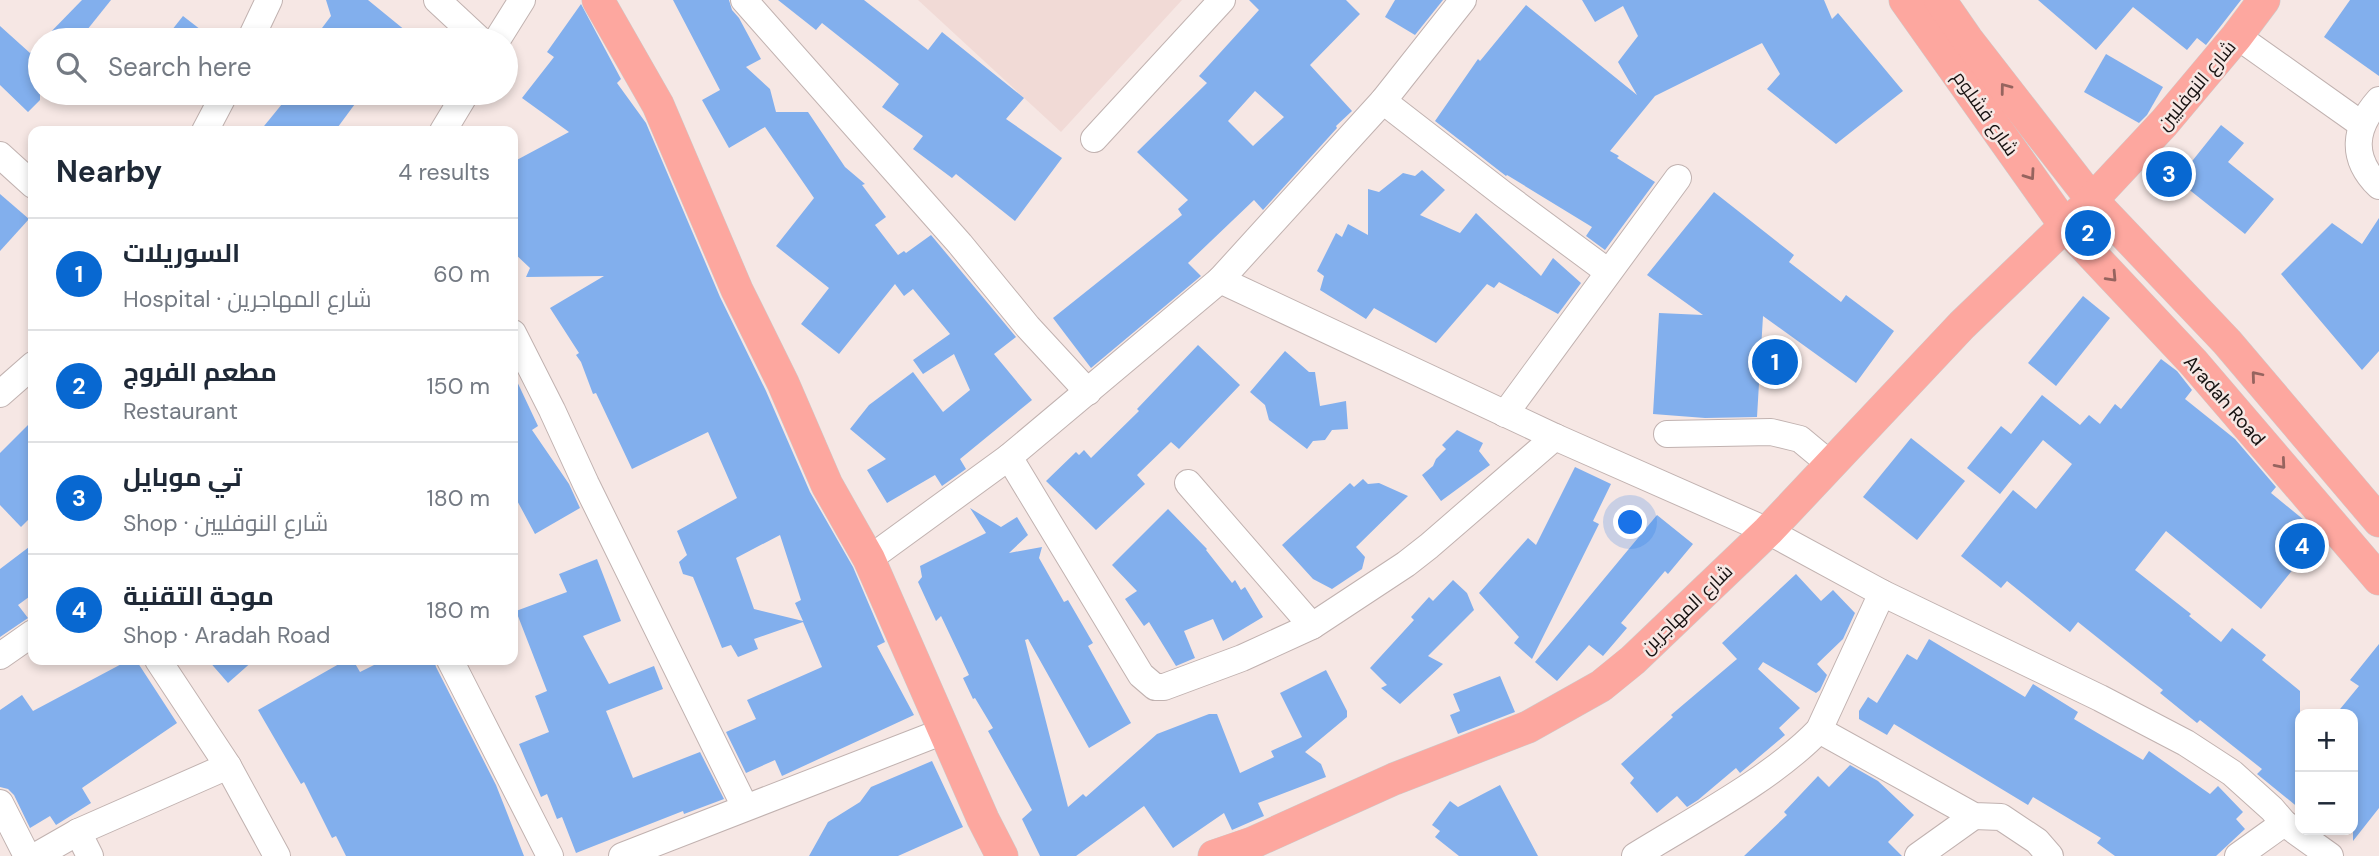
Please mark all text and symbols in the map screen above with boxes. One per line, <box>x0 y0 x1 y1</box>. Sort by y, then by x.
search box <box>28 28 518 105</box>
street label: شارع النوفليين <box>2151 35 2242 136</box>
icon: search <box>52 48 90 86</box>
text: Search here <box>108 50 251 84</box>
street label: شارع فشلوم <box>1946 66 2024 161</box>
one-way arrow <box>2000 84 2013 96</box>
pin: 3 <box>2146 148 2192 200</box>
text: Nearby <box>56 152 162 191</box>
text: 4 results <box>398 157 490 187</box>
one-way arrow <box>2021 167 2034 180</box>
pin: 2 <box>2065 207 2111 259</box>
text: السوريلات <box>123 236 240 270</box>
text: 1 <box>75 259 83 289</box>
text: 60 m <box>433 259 490 289</box>
one-way arrow <box>2104 269 2117 282</box>
text: Hospital · شارع المهاجرين <box>123 284 372 314</box>
pin: 1 <box>1752 336 1798 388</box>
street label: Aradah Road <box>2178 350 2271 451</box>
text: مطعم الفروج <box>123 355 277 389</box>
text: 2 <box>72 371 86 401</box>
text: 150 m <box>426 371 490 401</box>
one-way arrow <box>2252 371 2264 384</box>
text: Restaurant <box>123 396 238 426</box>
one-way arrow <box>2273 456 2285 469</box>
text: تي موبايل <box>123 460 242 494</box>
text: 3 <box>72 483 86 513</box>
text: 180 m <box>426 483 490 513</box>
your location <box>1613 505 1647 539</box>
text: Shop · شارع النوفليين <box>123 508 328 538</box>
pin: 4 <box>2279 520 2325 572</box>
street label: شارع المهاجرين <box>1635 559 1739 661</box>
text: موجة التقنية <box>123 579 274 613</box>
text: 4 <box>72 595 86 625</box>
text: 180 m <box>426 595 490 625</box>
text: Shop · Aradah Road <box>123 620 331 650</box>
map controls <box>2295 709 2358 835</box>
button: + <box>2295 709 2358 772</box>
button: − <box>2295 772 2358 835</box>

